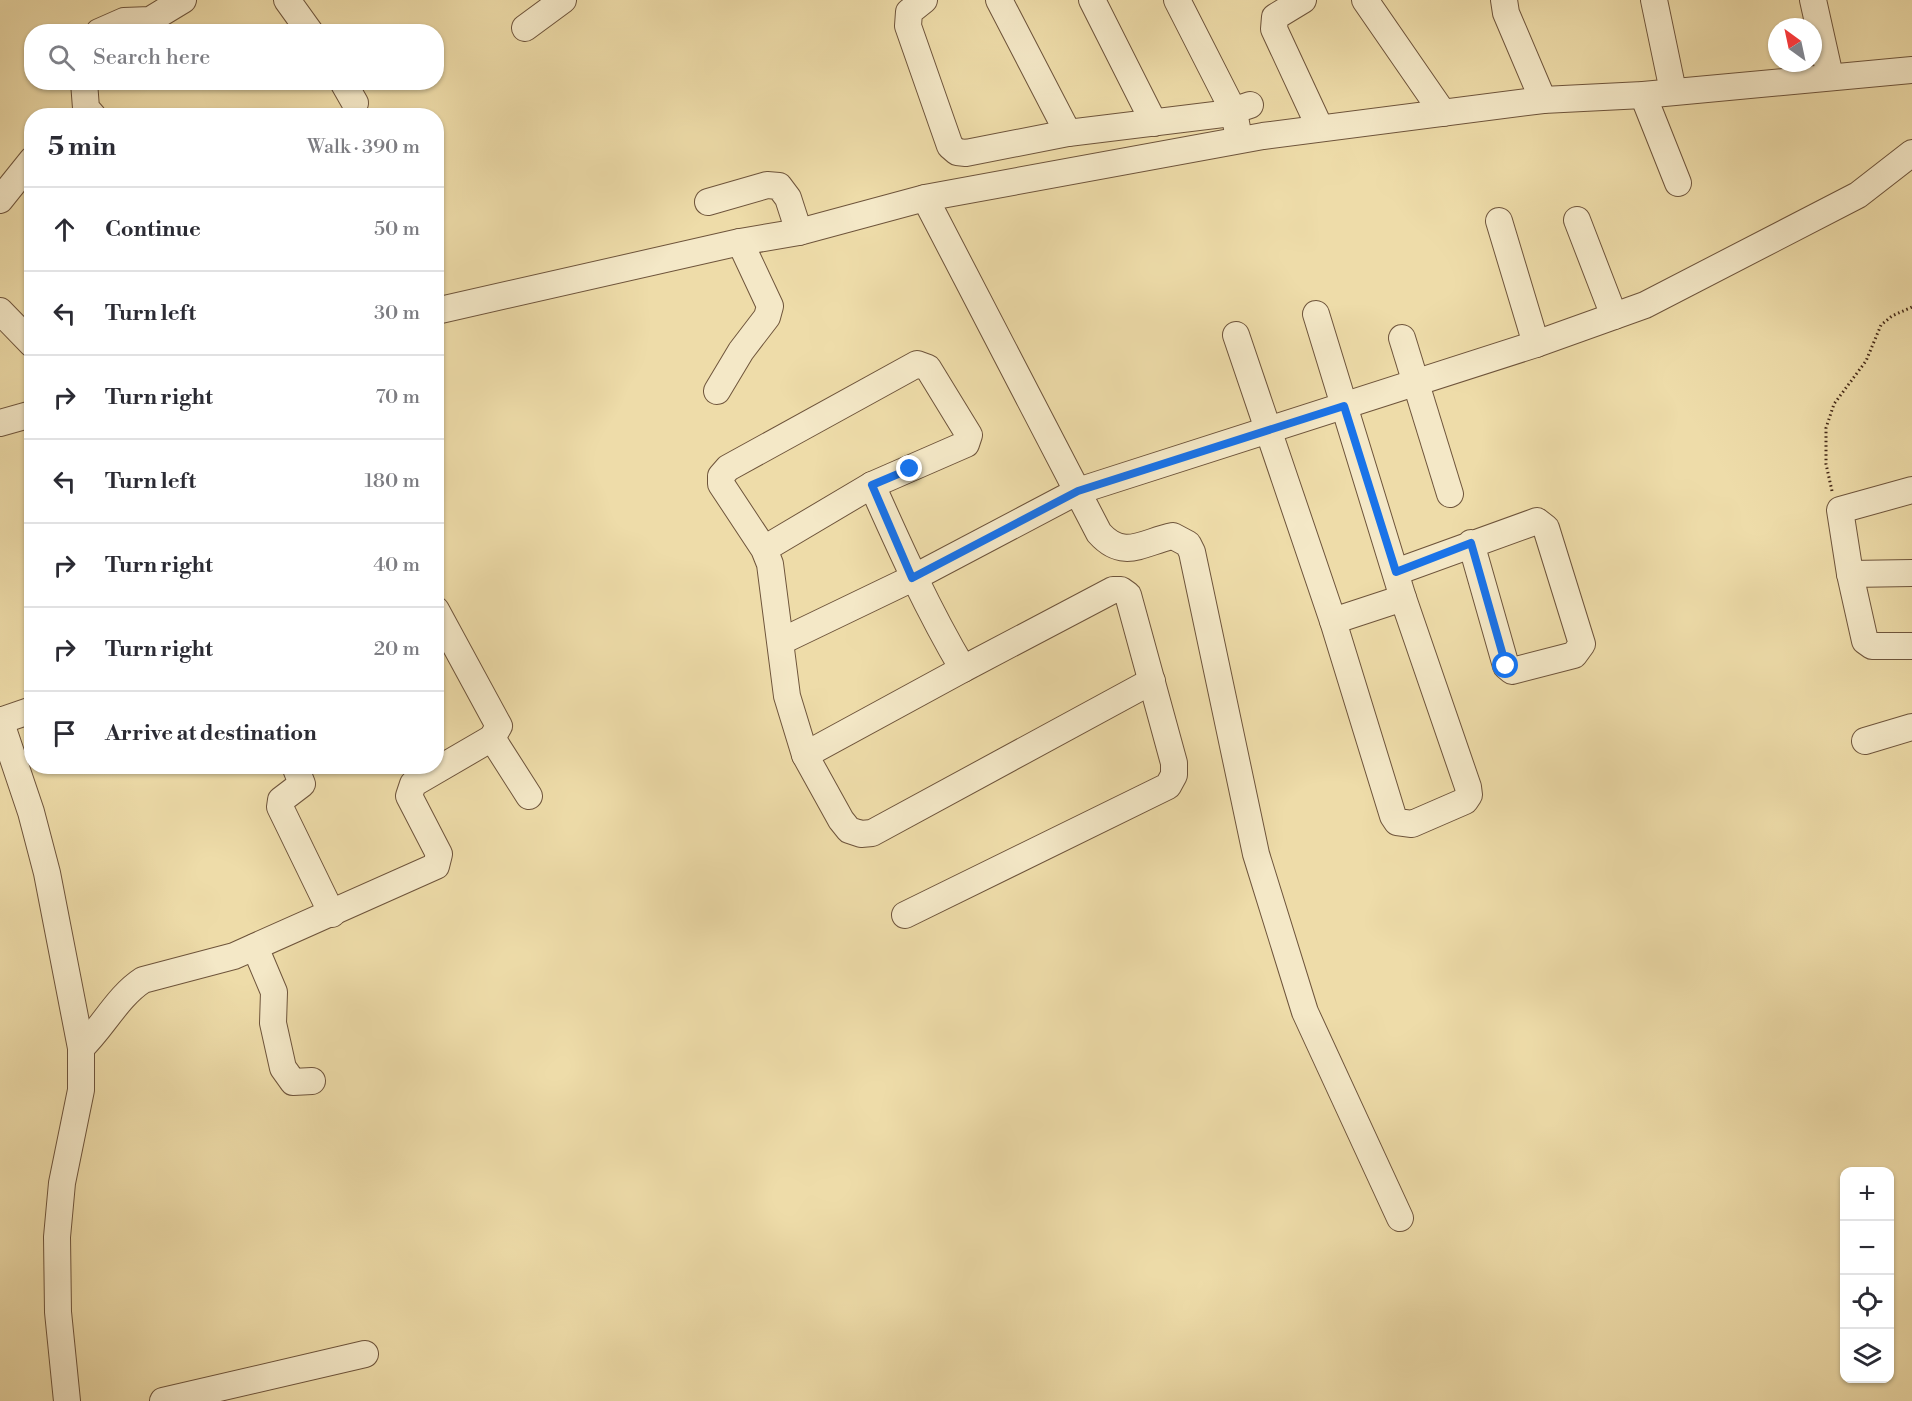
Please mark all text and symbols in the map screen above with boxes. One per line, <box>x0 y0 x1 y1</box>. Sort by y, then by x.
north arrow <box>1768 18 1822 72</box>
search box <box>24 24 444 90</box>
icon: search <box>45 41 78 74</box>
text: Search here <box>93 44 210 71</box>
text: 5 min <box>48 131 116 163</box>
text: Walk · 390 m <box>307 135 420 160</box>
icon: ahead <box>48 213 81 246</box>
text: Continue <box>105 216 201 243</box>
text: 50 m <box>374 217 420 242</box>
icon: left <box>48 297 81 330</box>
text: Turn left <box>105 300 196 327</box>
text: 30 m <box>374 301 420 326</box>
icon: right <box>48 381 81 414</box>
text: Turn right <box>105 384 213 411</box>
text: 70 m <box>376 385 420 410</box>
route end <box>896 455 922 481</box>
icon: left <box>48 465 81 498</box>
text: Turn left <box>105 468 196 495</box>
text: 180 m <box>365 469 420 494</box>
icon: right <box>48 549 81 582</box>
text: Turn right <box>105 552 213 579</box>
text: 40 m <box>373 553 420 578</box>
icon: right <box>48 633 81 666</box>
text: Turn right <box>105 636 213 663</box>
text: 20 m <box>374 637 420 662</box>
route start <box>1492 652 1518 678</box>
icon: arrive <box>48 717 81 750</box>
text: Arrive at destination <box>105 720 317 747</box>
map controls <box>1840 1167 1894 1383</box>
button: + <box>1840 1167 1894 1221</box>
button: − <box>1840 1221 1894 1275</box>
button: locate <box>1840 1275 1894 1329</box>
button: layers <box>1840 1329 1894 1383</box>

